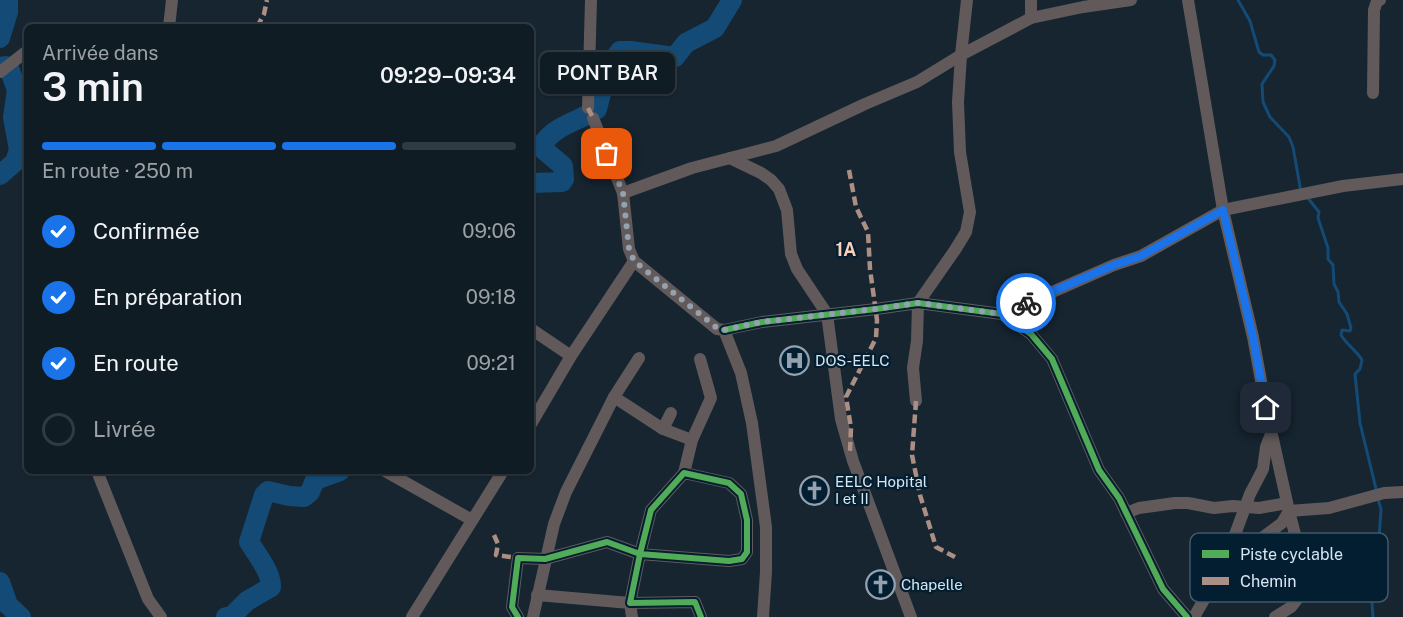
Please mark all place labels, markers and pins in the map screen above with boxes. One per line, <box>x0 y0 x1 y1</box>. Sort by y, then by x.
callout: PONT BAR <box>540 52 674 94</box>
pin <box>581 128 632 179</box>
hospital icon: DOS-EELC <box>778 345 810 377</box>
place label: DOS-EELC <box>815 352 890 369</box>
pin <box>1240 382 1291 433</box>
place label: EELC Hopital I et II <box>835 473 927 507</box>
church icon: EELC Hopital I et II <box>798 475 830 507</box>
church icon: Chapelle <box>864 569 896 601</box>
place label: Chapelle <box>901 576 963 593</box>

